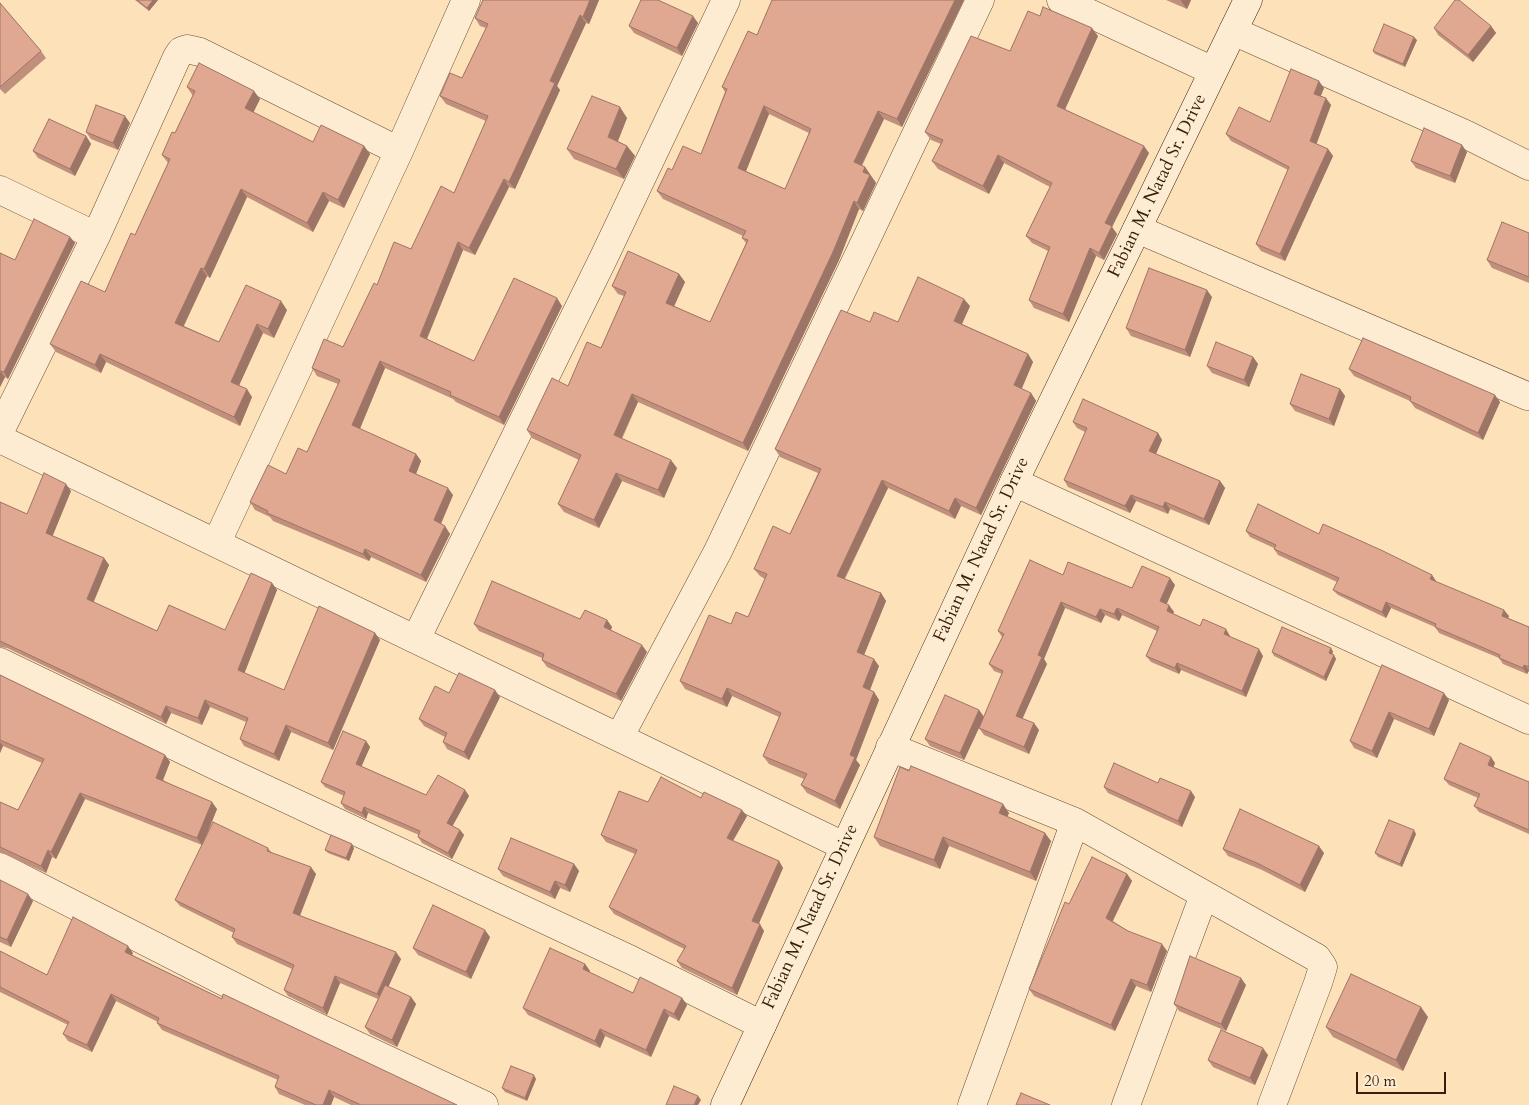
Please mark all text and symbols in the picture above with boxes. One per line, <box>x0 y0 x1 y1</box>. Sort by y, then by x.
street label: Fabian M. Natad Sr. Drive <box>1104 91 1212 281</box>
street label: Fabian M. Natad Sr. Drive <box>930 454 1034 646</box>
street label: Fabian M. Natad Sr. Drive <box>759 821 863 1013</box>
scale bar <box>1359 1062 1449 1094</box>
text: 20 m <box>1364 1071 1396 1091</box>

